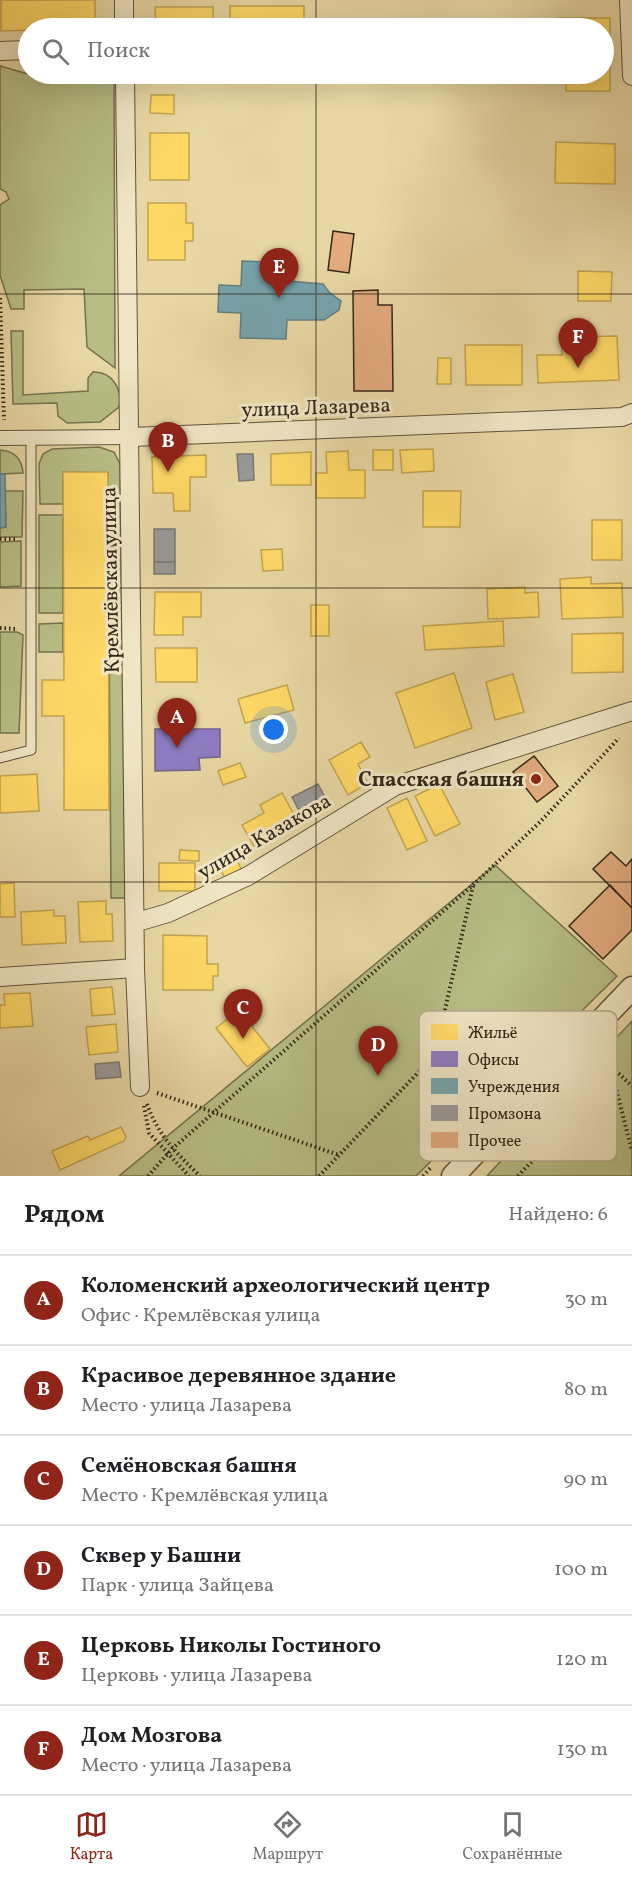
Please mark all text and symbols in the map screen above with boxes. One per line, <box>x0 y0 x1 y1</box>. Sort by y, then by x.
search box <box>18 18 614 84</box>
icon: search <box>39 35 72 68</box>
text: Поиск <box>87 36 150 67</box>
pin: E <box>260 248 298 298</box>
pin: F <box>558 318 598 368</box>
street label: улица Лазарева <box>241 391 391 426</box>
pin: B <box>148 422 188 472</box>
street label: Кремлёвская улица <box>95 486 128 674</box>
pin: A <box>158 698 196 748</box>
your location <box>259 715 288 744</box>
place label: Спасская башня <box>358 766 524 795</box>
marker: Спасская башня <box>529 772 543 786</box>
street label: улица Казакова <box>193 787 337 887</box>
pin: C <box>224 990 262 1039</box>
legend <box>419 1011 617 1161</box>
text: Жильё <box>468 1023 517 1045</box>
pin: D <box>358 1026 398 1076</box>
text: Офисы <box>468 1050 519 1072</box>
text: Учреждения <box>468 1077 560 1099</box>
text: Промзона <box>468 1104 541 1126</box>
text: Прочее <box>468 1131 521 1153</box>
text: Рядом <box>24 1197 104 1233</box>
text: Найдено: 6 <box>508 1201 608 1229</box>
text: Коломенский археологический центр <box>81 1271 490 1302</box>
text: A <box>36 1286 51 1314</box>
text: 30 m <box>564 1286 608 1314</box>
text: Офис · Кремлёвская улица <box>81 1302 320 1330</box>
text: Красивое деревянное здание <box>81 1361 396 1392</box>
text: B <box>37 1376 50 1404</box>
text: 80 m <box>564 1376 608 1404</box>
text: Место · улица Лазарева <box>81 1392 292 1420</box>
text: Семёновская башня <box>81 1451 297 1482</box>
text: C <box>37 1466 50 1494</box>
text: 90 m <box>564 1466 608 1494</box>
text: Место · Кремлёвская улица <box>81 1482 328 1510</box>
text: Сквер у Башни <box>81 1541 241 1572</box>
text: D <box>36 1556 51 1584</box>
text: 100 m <box>554 1556 608 1584</box>
text: Парк · улица Зайцева <box>81 1572 274 1600</box>
text: Церковь Николы Гостиного <box>81 1631 381 1662</box>
text: E <box>37 1646 50 1674</box>
text: 120 m <box>556 1646 608 1674</box>
text: Церковь · улица Лазарева <box>81 1662 313 1690</box>
text: Дом Мозгова <box>81 1721 222 1752</box>
text: F <box>38 1736 49 1764</box>
text: 130 m <box>557 1736 608 1764</box>
text: Место · улица Лазарева <box>81 1752 292 1780</box>
tab: Карта <box>70 1808 113 1866</box>
tab: Маршрут <box>252 1808 323 1866</box>
tab: Сохранённые <box>462 1808 562 1866</box>

